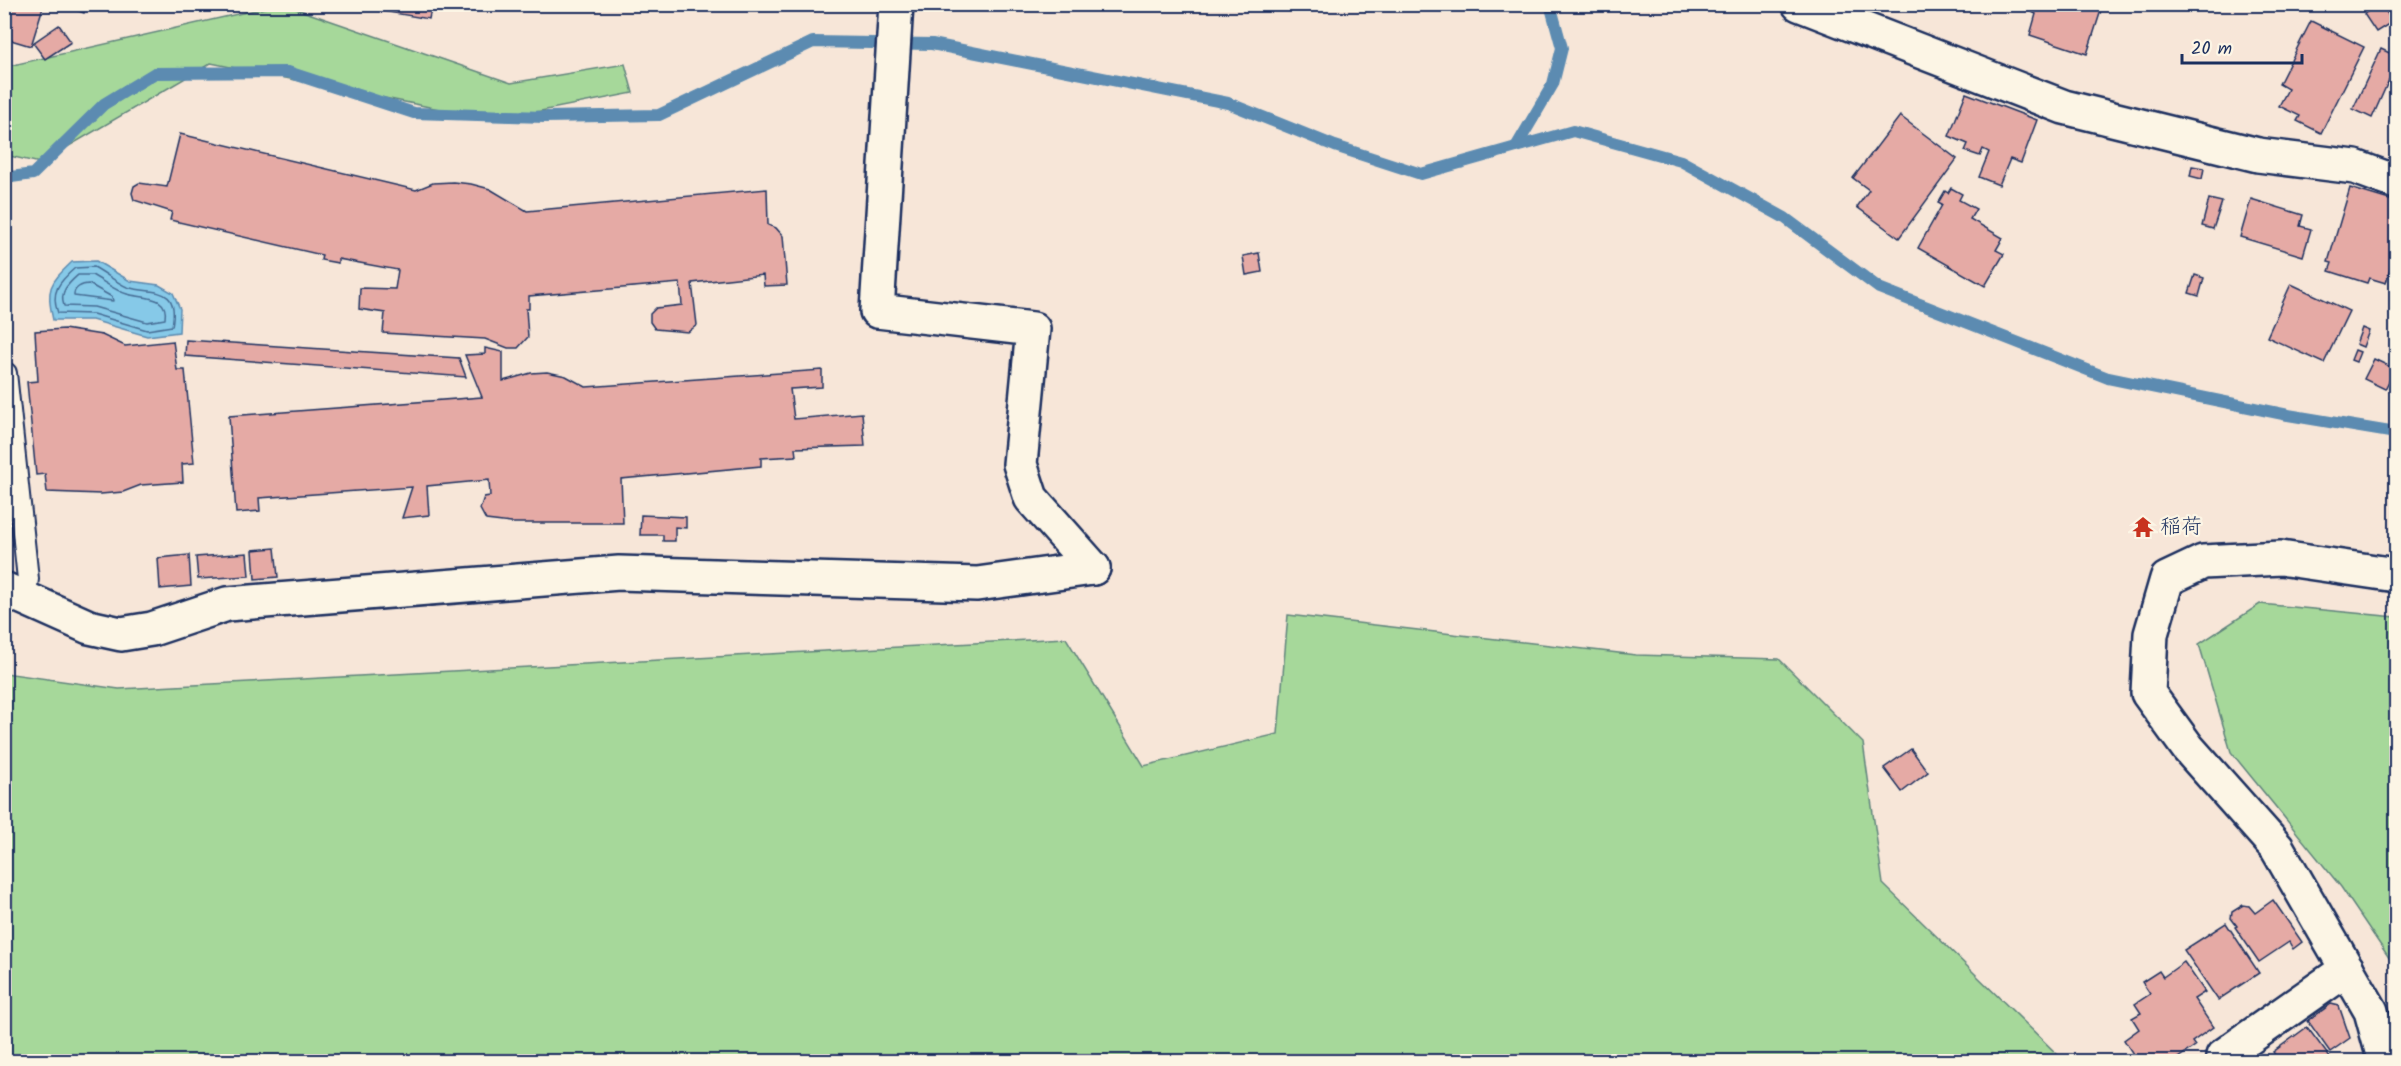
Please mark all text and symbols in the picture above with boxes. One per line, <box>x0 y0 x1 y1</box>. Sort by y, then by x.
scale bar <box>2182 27 2302 65</box>
text: 20 m <box>2191 35 2232 64</box>
place label: 稲荷 <box>2160 511 2202 544</box>
temple icon: 稲荷 <box>2131 515 2155 539</box>

